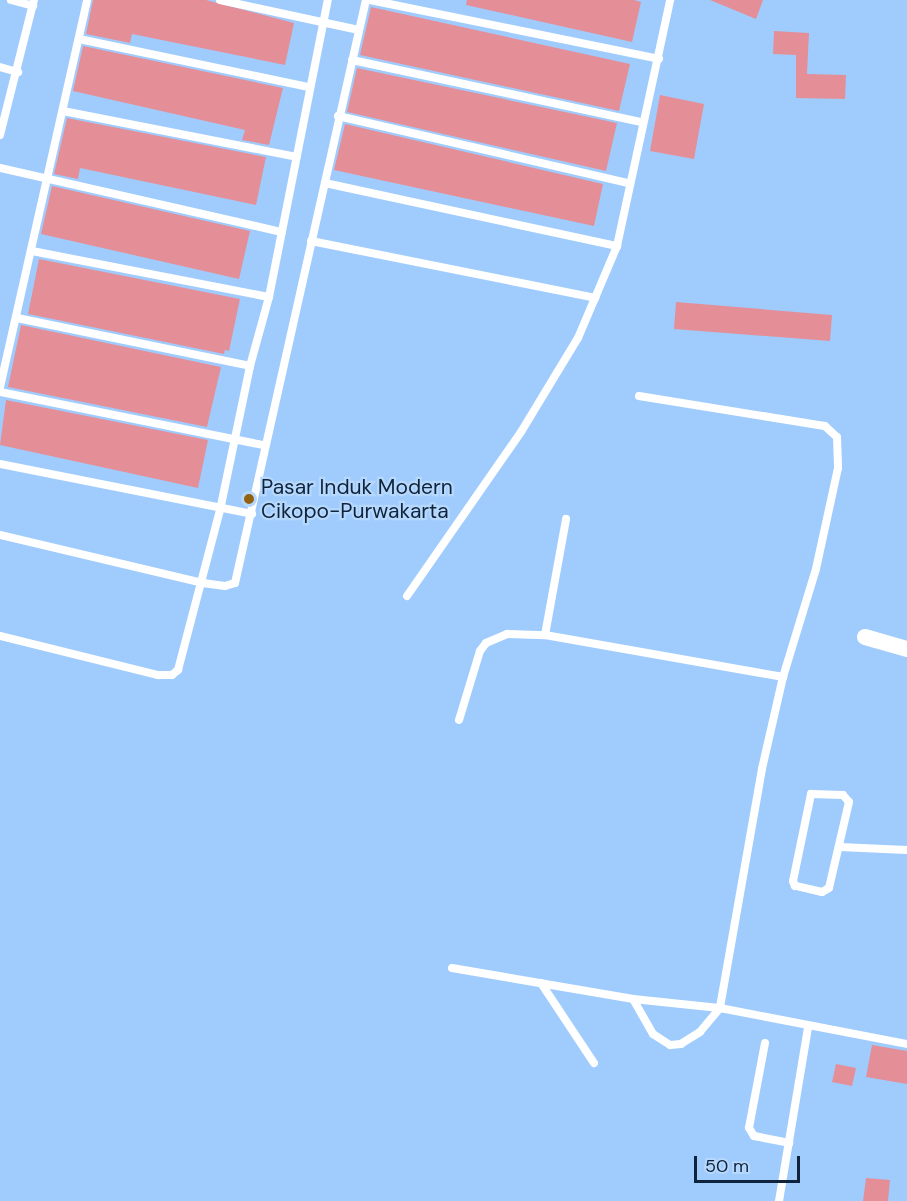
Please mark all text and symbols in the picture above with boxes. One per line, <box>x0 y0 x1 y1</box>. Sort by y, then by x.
place label: Pasar Induk Modern Cikopo-Purwakarta <box>261 474 453 524</box>
marker: Pasar Induk Modern Cikopo-Purwakarta <box>242 492 256 506</box>
scale bar <box>697 1144 804 1182</box>
text: 50 m <box>705 1154 749 1178</box>

